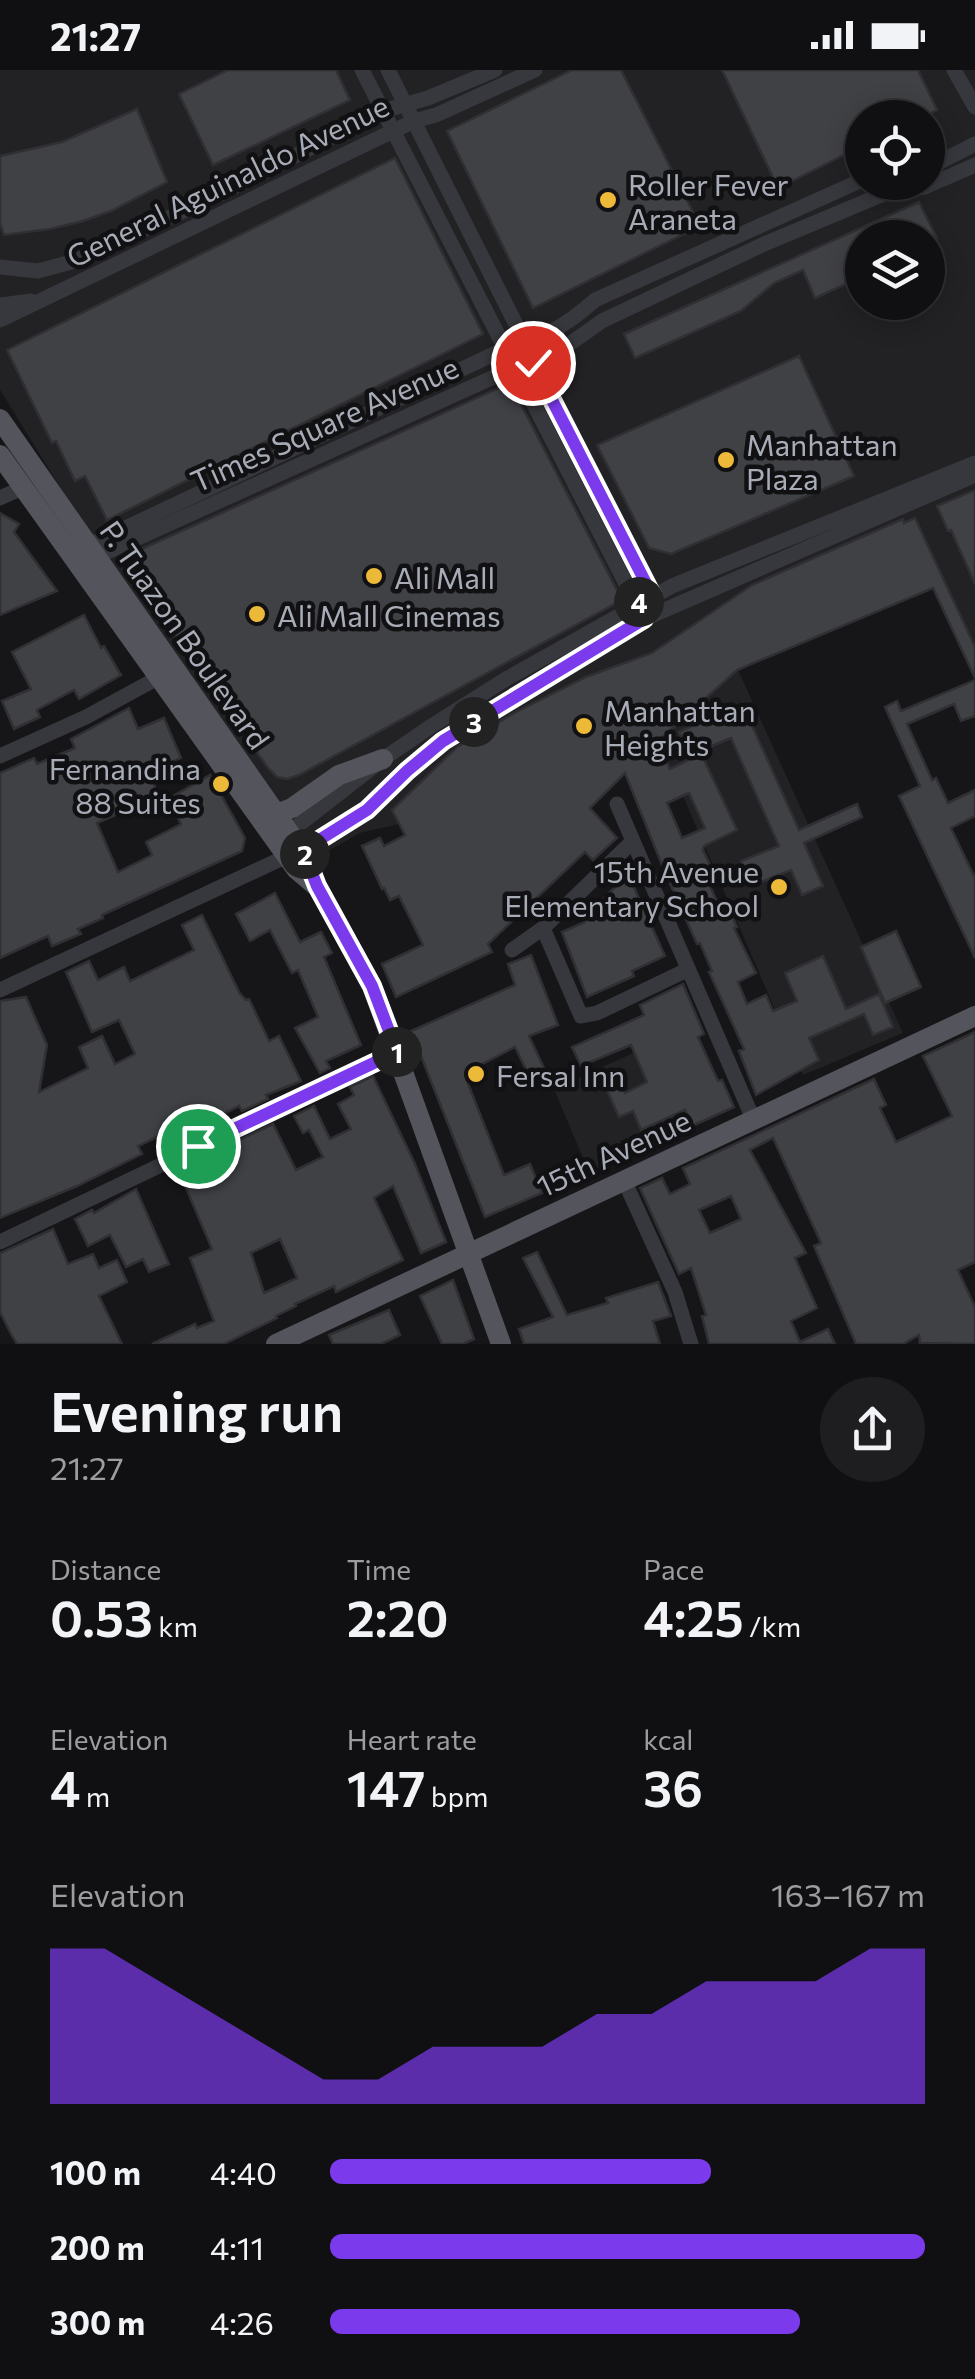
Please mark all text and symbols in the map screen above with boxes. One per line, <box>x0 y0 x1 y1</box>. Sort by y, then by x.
text: 21:27 <box>50 12 141 59</box>
street label: General Aguinaldo Avenue <box>60 86 394 274</box>
map controls <box>845 100 945 320</box>
button: locate <box>845 100 945 200</box>
place label: Roller Fever Araneta <box>628 165 789 236</box>
marker: Roller Fever Araneta <box>597 189 619 211</box>
button: layers <box>845 220 945 320</box>
pin <box>491 321 576 406</box>
icon: check <box>506 336 561 391</box>
street label: Times Square Avenue <box>184 347 464 499</box>
place label: Manhattan Plaza <box>746 425 898 496</box>
marker: Manhattan Plaza <box>715 449 737 471</box>
street label: P. Tuazon Boulevard <box>93 513 279 755</box>
place label: Ali Mall <box>394 558 495 595</box>
marker: Ali Mall <box>363 565 385 587</box>
pin: 4 <box>614 577 664 627</box>
text: 4 <box>630 585 648 619</box>
place label: Ali Mall Cinemas <box>277 596 501 633</box>
marker: Ali Mall Cinemas <box>246 603 268 625</box>
place label: Manhattan Heights <box>604 691 756 762</box>
pin: 3 <box>449 697 499 747</box>
text: 3 <box>466 705 482 739</box>
marker: Manhattan Heights <box>573 715 595 737</box>
place label: Fernandina 88 Suites <box>49 749 201 820</box>
marker: Fernandina 88 Suites <box>210 773 232 795</box>
pin: 2 <box>280 829 330 879</box>
text: 2 <box>297 837 313 871</box>
place label: 15th Avenue Elementary School <box>504 852 759 923</box>
marker: 15th Avenue Elementary School <box>768 876 790 898</box>
pin: 1 <box>372 1027 422 1077</box>
text: 1 <box>391 1035 403 1069</box>
place label: Fersal Inn <box>496 1056 625 1093</box>
marker: Fersal Inn <box>465 1063 487 1085</box>
street label: 15th Avenue <box>530 1100 696 1204</box>
pin <box>156 1104 241 1189</box>
icon: arrive <box>171 1119 226 1174</box>
text: Evening run <box>50 1376 343 1443</box>
button: share <box>820 1377 925 1482</box>
text: 21:27 <box>50 1447 124 1487</box>
text: Distance <box>50 1552 161 1586</box>
text: Time <box>347 1552 411 1586</box>
text: Pace <box>643 1552 704 1586</box>
text: 0.53 <box>50 1586 153 1647</box>
text: 2:20 <box>347 1586 449 1647</box>
text: 4:25 <box>643 1586 744 1647</box>
text: km <box>153 1609 198 1643</box>
text: /km <box>744 1609 801 1643</box>
text: Elevation <box>50 1722 168 1756</box>
text: Heart rate <box>347 1722 477 1756</box>
text: kcal <box>643 1722 693 1756</box>
text: 4 <box>50 1756 80 1817</box>
text: 147 <box>347 1756 425 1817</box>
text: 36 <box>643 1756 703 1817</box>
text: m <box>80 1779 110 1813</box>
text: bpm <box>425 1779 488 1813</box>
text: Elevation <box>50 1874 185 1914</box>
text: 163–167 m <box>771 1874 925 1914</box>
text: 100 m <box>50 2152 141 2192</box>
text: 4:40 <box>210 2152 277 2192</box>
text: 200 m <box>50 2227 145 2267</box>
text: 4:11 <box>210 2227 264 2267</box>
text: 300 m <box>50 2302 145 2342</box>
text: 4:26 <box>210 2302 274 2342</box>

